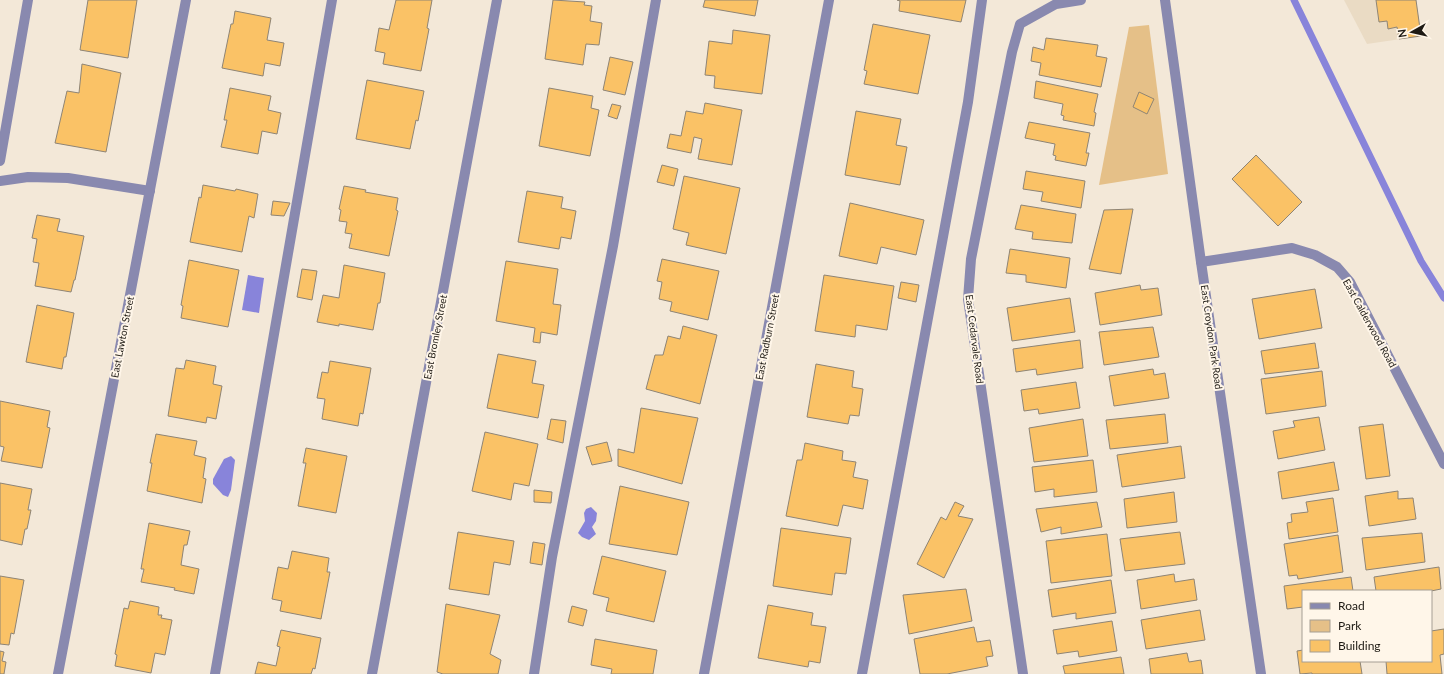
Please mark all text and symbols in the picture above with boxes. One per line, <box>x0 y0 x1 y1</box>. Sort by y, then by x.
north arrow <box>1392 12 1432 52</box>
text: N <box>1395 28 1409 39</box>
street label: East Calderwood Road <box>1341 277 1399 369</box>
street label: East Croydon Park Road <box>1199 284 1225 390</box>
street label: East Bromley Street <box>421 293 449 380</box>
street label: East Radburn Street <box>753 293 781 381</box>
street label: East Cedarvale Road <box>964 294 986 384</box>
street label: East Lawton Street <box>108 295 136 379</box>
legend <box>1302 590 1432 662</box>
text: Road <box>1338 598 1365 613</box>
text: Park <box>1338 618 1362 633</box>
text: Building <box>1338 638 1381 653</box>

